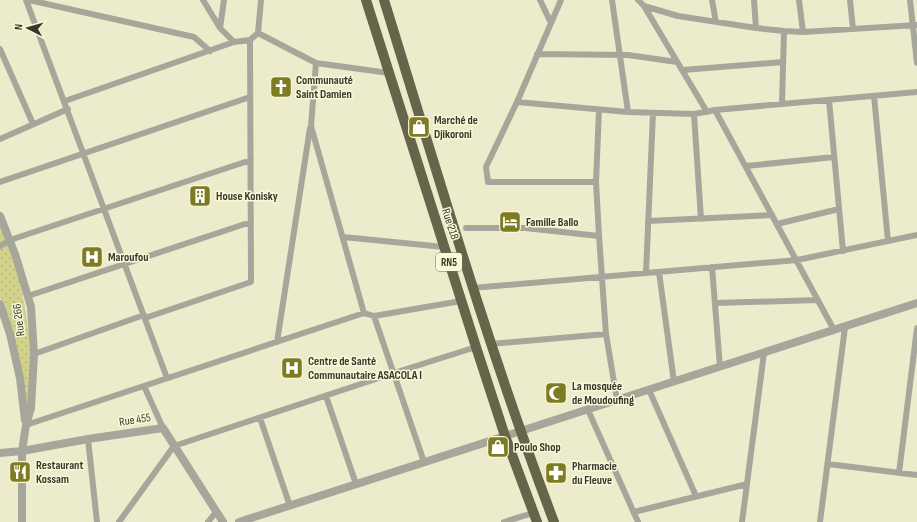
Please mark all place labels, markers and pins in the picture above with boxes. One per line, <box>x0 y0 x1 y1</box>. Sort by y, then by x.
place label: Communauté Saint Damien <box>296 73 353 102</box>
church icon: Communauté Saint Damien <box>268 74 294 100</box>
place label: Marché de Djikoroni <box>434 113 478 142</box>
shop icon: Marché de Djikoroni <box>406 114 432 140</box>
building icon: House Konisky <box>187 183 213 209</box>
place label: House Konisky <box>216 189 278 204</box>
hotel icon: Famille Ballo <box>497 209 523 235</box>
place label: Famille Ballo <box>526 215 579 230</box>
hospital icon: Maroufou <box>79 244 105 270</box>
place label: Maroufou <box>108 250 149 265</box>
place label: Centre de Santé Communautaire ASACOLA I <box>308 354 422 383</box>
hospital icon: Centre de Santé Communautaire ASACOLA I <box>279 355 305 381</box>
place label: La mosquée de Moudoufing <box>572 379 634 408</box>
mosque icon: La mosquée de Moudoufing <box>543 380 569 406</box>
shop icon: Poulo Shop <box>485 434 511 460</box>
place label: Poulo Shop <box>514 440 561 455</box>
place label: Restaurant Kossam <box>36 458 83 487</box>
restaurant icon: Restaurant Kossam <box>7 459 33 485</box>
place label: Pharmacie du Fleuve <box>572 459 617 488</box>
pharmacy icon: Pharmacie du Fleuve <box>543 460 569 486</box>

